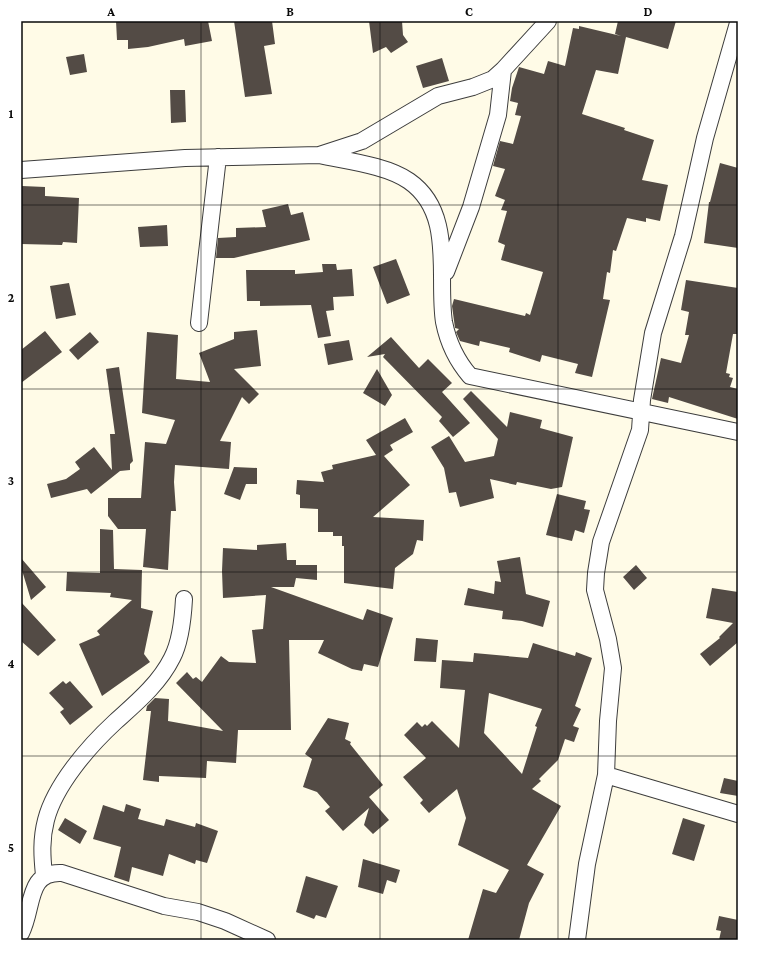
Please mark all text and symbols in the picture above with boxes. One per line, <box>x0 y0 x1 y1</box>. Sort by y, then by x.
text: A <box>106 4 115 19</box>
text: B <box>286 4 294 19</box>
text: C <box>465 4 473 19</box>
text: D <box>644 4 653 19</box>
text: 1 <box>9 106 14 121</box>
text: 2 <box>8 290 15 305</box>
text: 3 <box>8 473 14 488</box>
text: 4 <box>7 656 15 671</box>
text: 5 <box>8 840 14 855</box>

